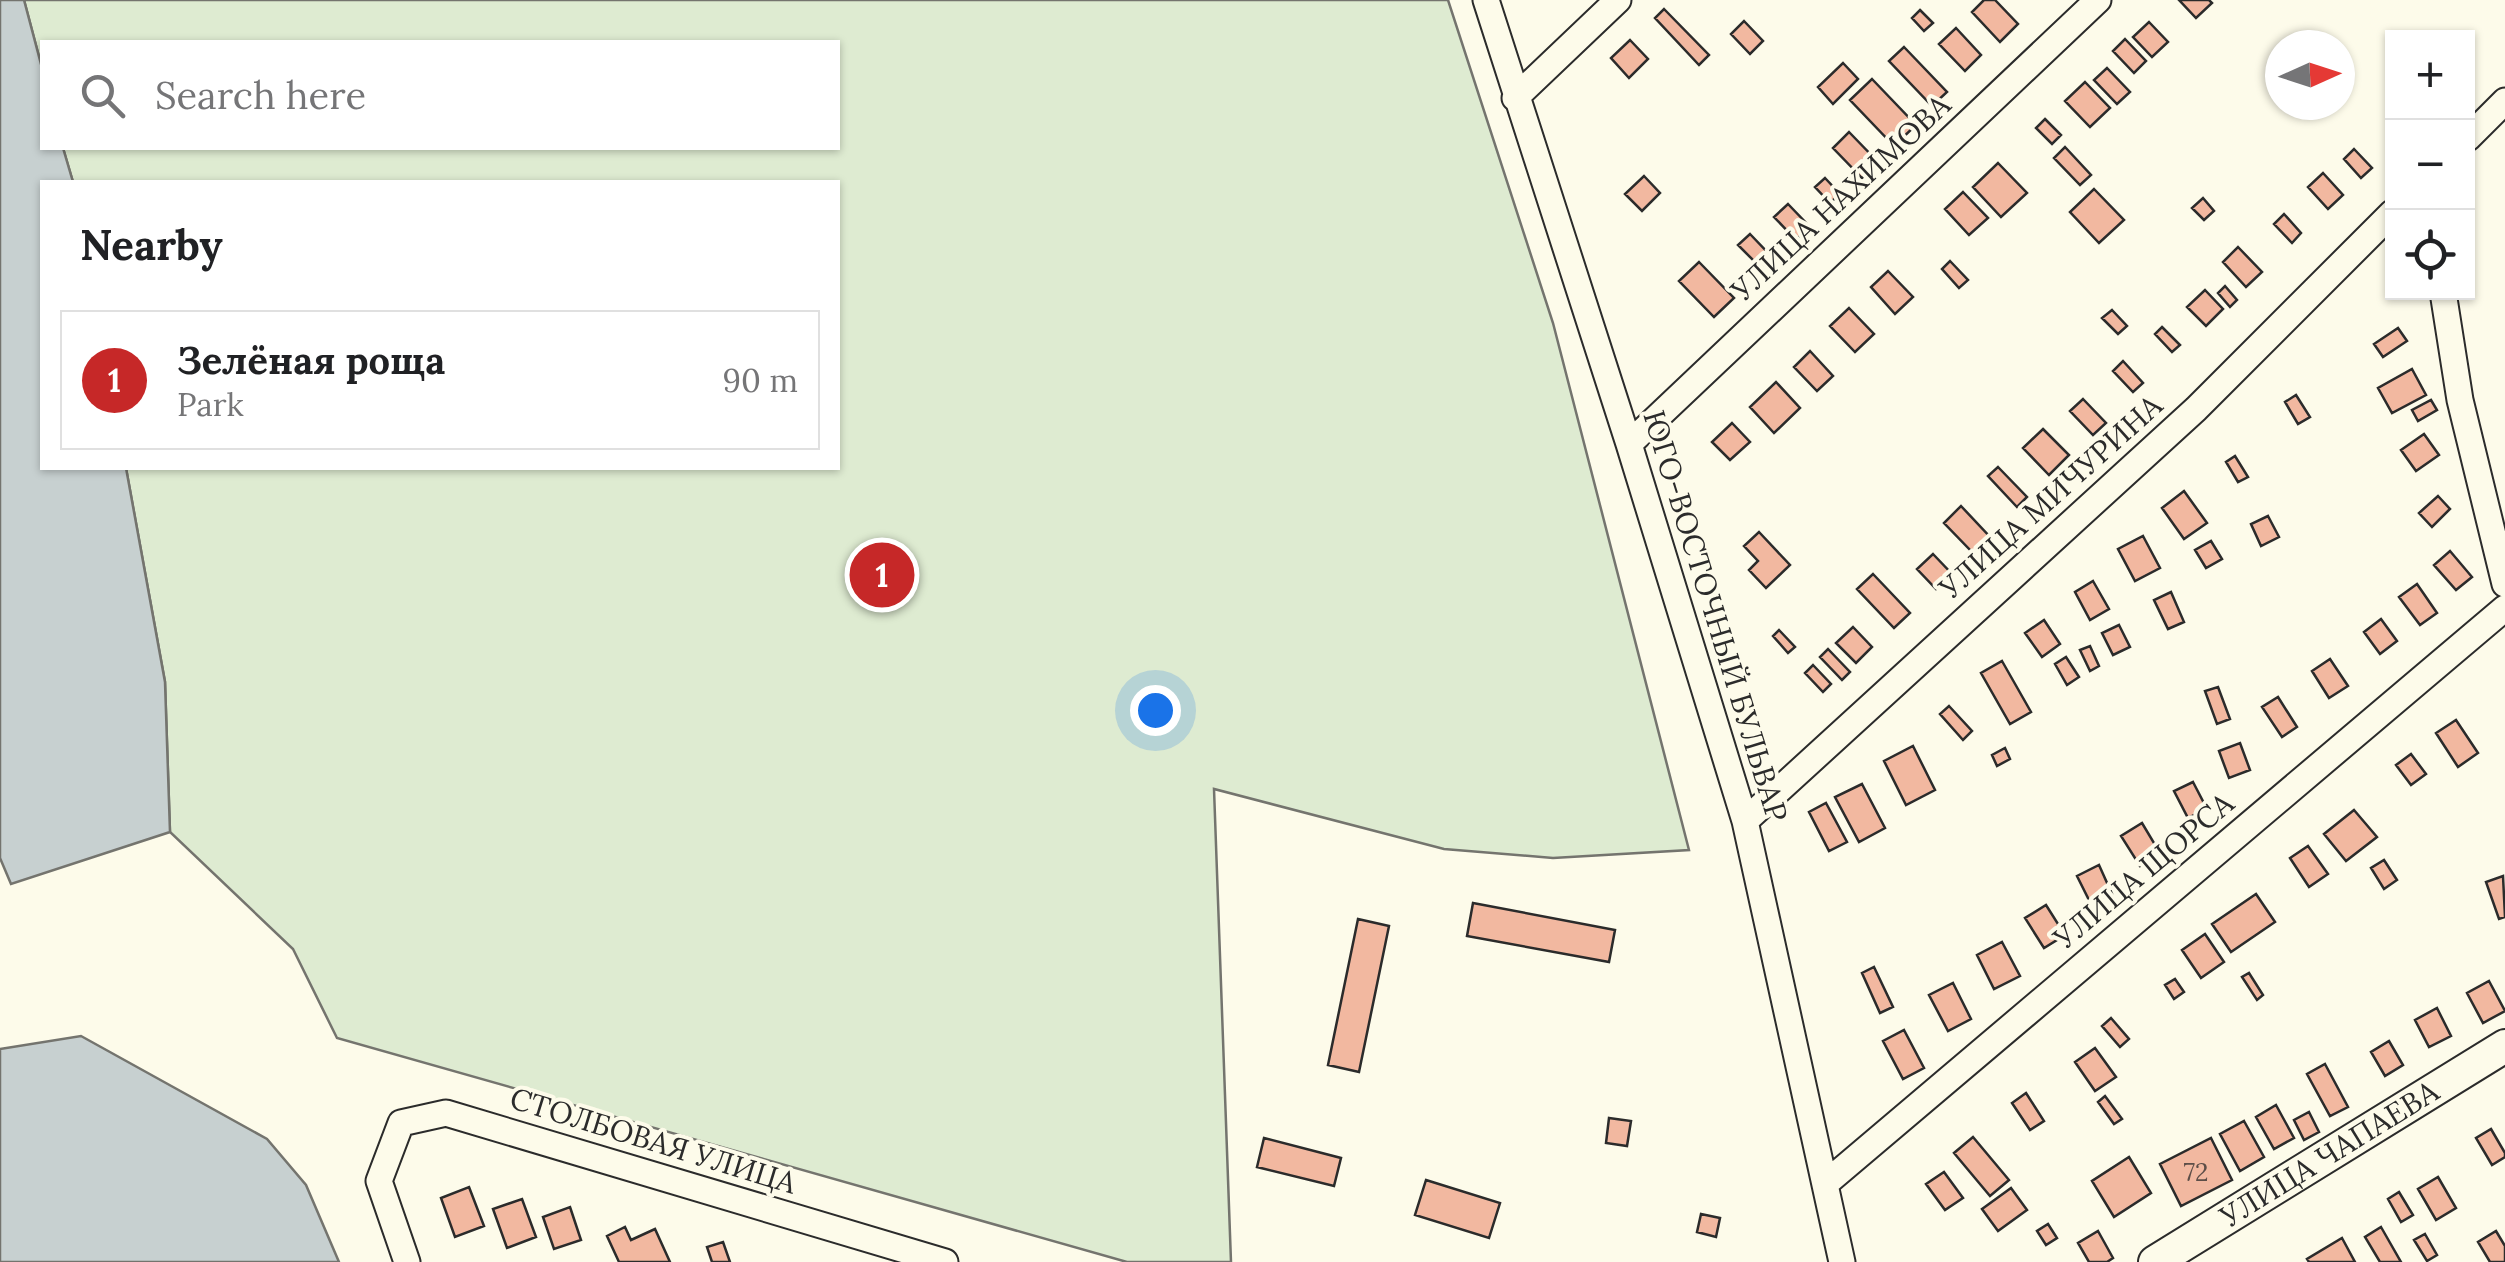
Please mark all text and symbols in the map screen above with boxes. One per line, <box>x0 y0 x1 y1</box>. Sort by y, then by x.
north arrow <box>2265 30 2355 120</box>
map controls <box>2385 30 2475 300</box>
button: + <box>2385 30 2475 120</box>
search box <box>40 40 840 150</box>
icon: search <box>75 68 130 123</box>
text: Search here <box>155 71 366 119</box>
street label: УЛИЦА НАХИМОВА <box>1722 85 1959 309</box>
button: − <box>2385 120 2475 210</box>
button: locate <box>2385 210 2475 300</box>
text: Nearby <box>80 218 223 272</box>
text: Зелёная роща <box>177 336 445 384</box>
text: 1 <box>108 360 121 401</box>
text: 90 m <box>723 360 798 401</box>
text: Park <box>177 384 244 425</box>
street label: УЛИЦА МИЧУРИНА <box>1930 385 2171 607</box>
street label: ЮГО-ВОСТОЧНЫЙ БУЛЬВАР <box>1635 406 1797 826</box>
pin: 1 <box>850 538 914 612</box>
your location <box>1130 685 1181 736</box>
street label: УЛИЦА ЩОРСА <box>2045 783 2242 957</box>
street label: УЛИЦА ЧАПАЕВА <box>2212 1071 2446 1236</box>
street label: СТОЛБОВАЯ УЛИЦА <box>506 1078 802 1202</box>
house number: 72 <box>2184 1156 2208 1188</box>

